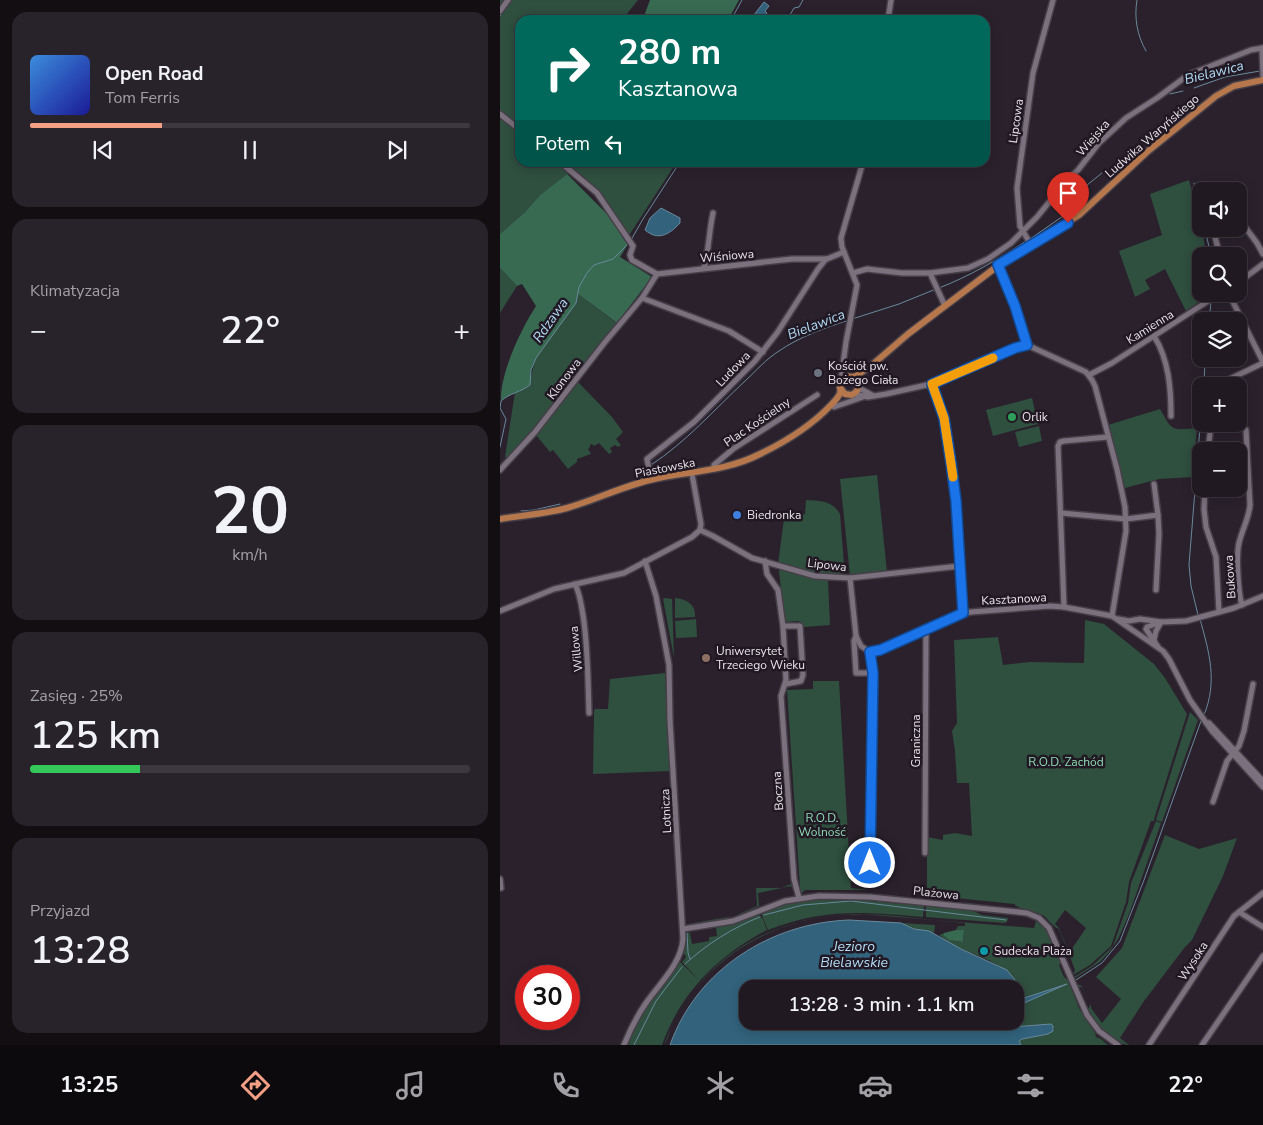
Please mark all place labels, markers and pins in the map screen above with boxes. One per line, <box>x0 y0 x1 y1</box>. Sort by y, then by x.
pin <box>1047 172 1089 223</box>
place label: Kościół pw. Bożego Ciała <box>828 358 898 388</box>
marker: Kościół pw. Bożego Ciała <box>812 367 824 379</box>
place label: Orlik <box>1022 409 1049 425</box>
marker: Orlik <box>1006 411 1018 423</box>
place label: Biedronka <box>747 507 801 523</box>
marker: Biedronka <box>731 509 743 521</box>
place label: Uniwersytet Trzeciego Wieku <box>716 643 805 673</box>
marker: Uniwersytet Trzeciego Wieku <box>700 652 712 664</box>
place label: Sudecka Plaża <box>994 943 1072 959</box>
marker: Sudecka Plaża <box>978 945 990 957</box>

